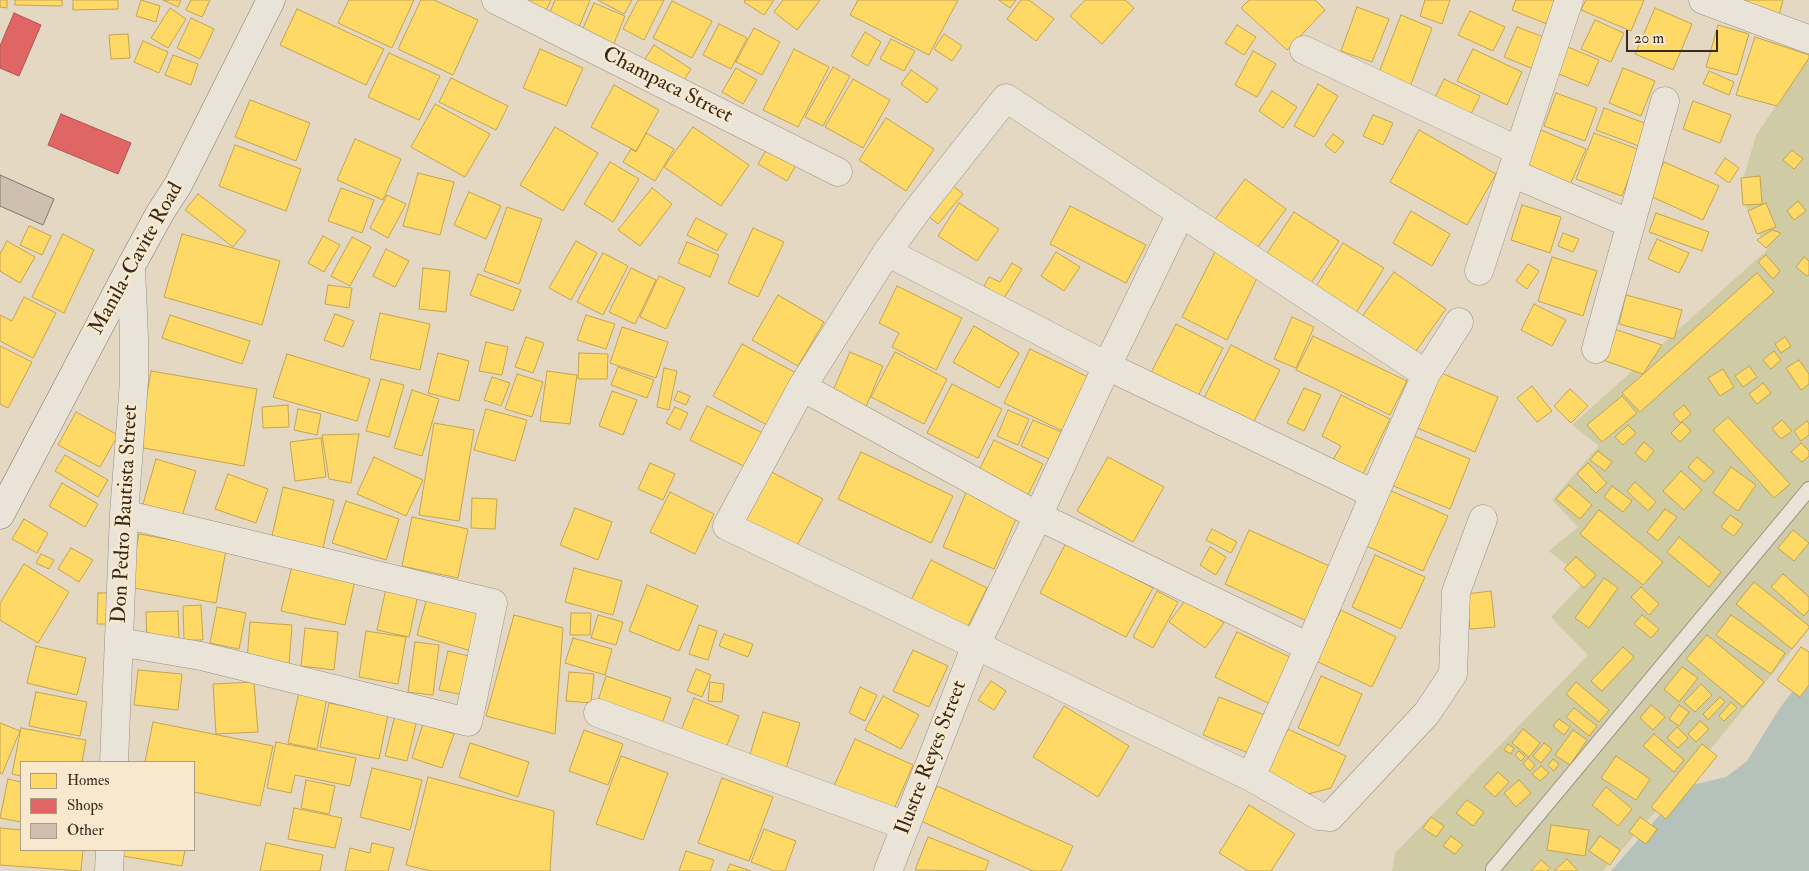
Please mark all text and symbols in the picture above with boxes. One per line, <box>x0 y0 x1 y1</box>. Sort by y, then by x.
scale bar <box>1629 20 1722 52</box>
text: 20 m <box>1634 29 1664 48</box>
street label: Champaca Street <box>598 42 736 130</box>
street label: Manila-Cavite Road <box>85 178 189 340</box>
street label: Don Pedro Bautista Street <box>108 404 144 624</box>
street label: Ilustre Reyes Street <box>891 677 973 839</box>
legend <box>20 761 195 851</box>
text: Homes <box>67 771 109 790</box>
text: Shops <box>67 796 103 815</box>
text: Other <box>67 821 104 840</box>

